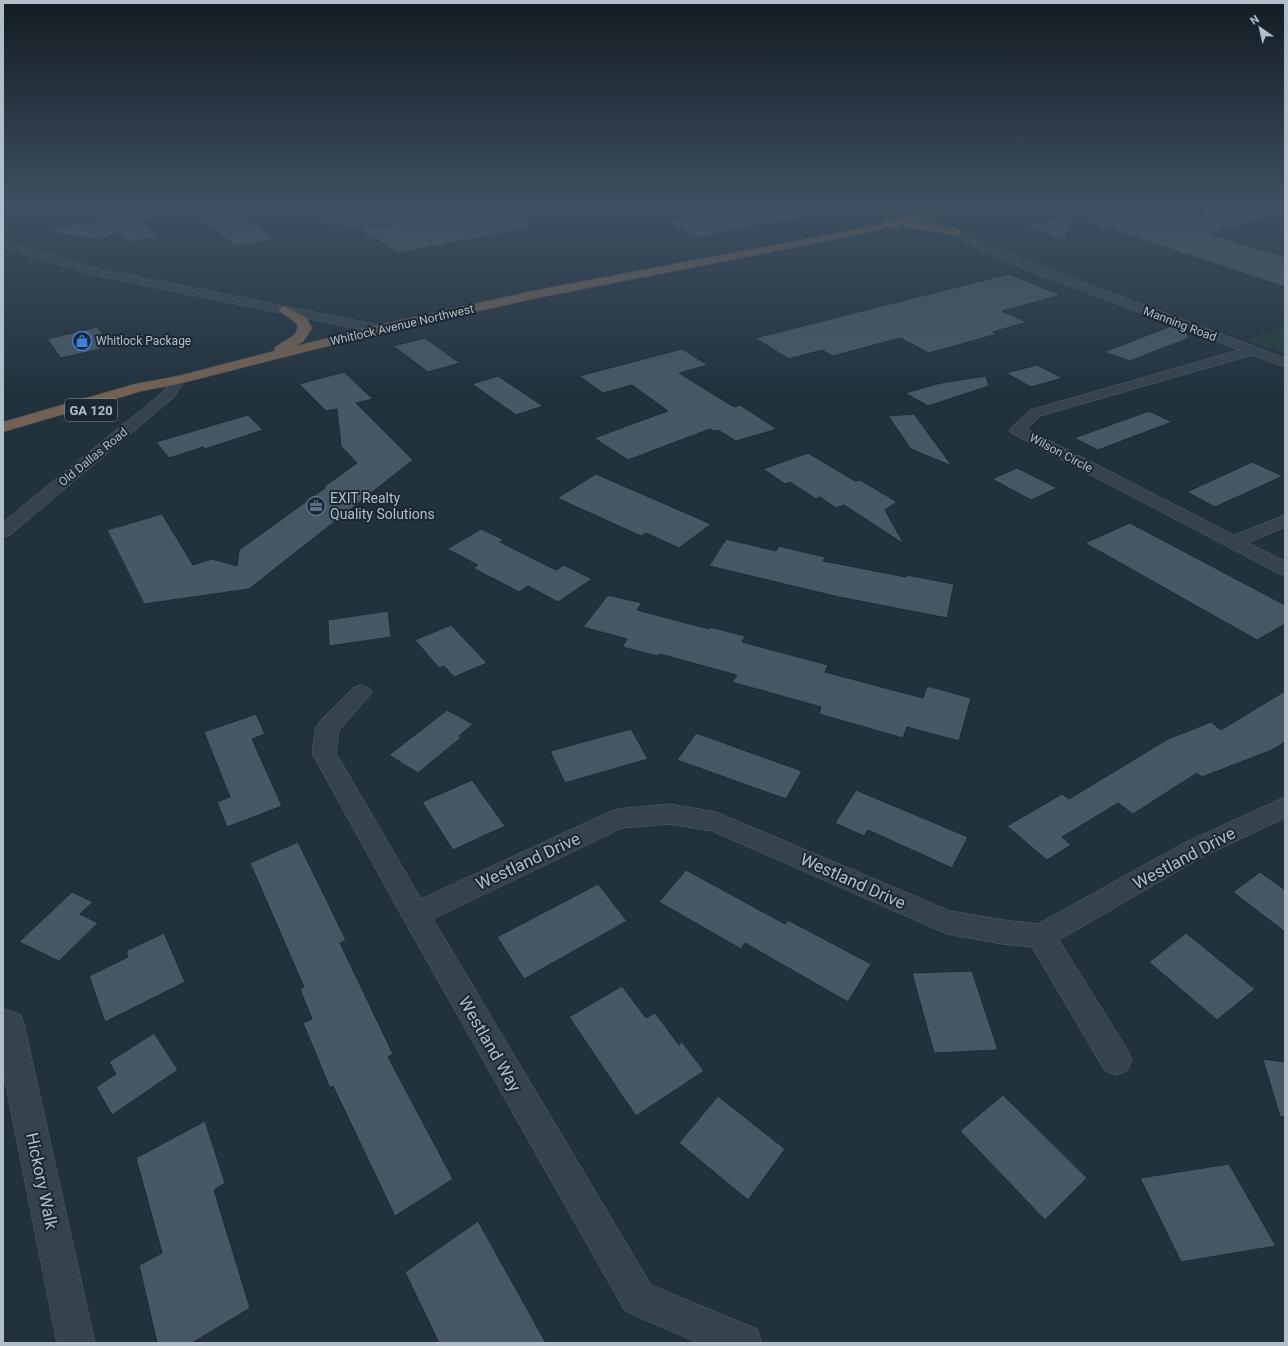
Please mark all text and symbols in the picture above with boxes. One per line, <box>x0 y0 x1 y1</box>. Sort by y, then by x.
north arrow <box>1240 8 1280 48</box>
text: N <box>1248 12 1262 28</box>
street label: Whitlock Avenue Northwest <box>329 302 475 348</box>
street label: Manning Road <box>1142 304 1218 344</box>
shop icon: Whitlock Package <box>71 330 93 352</box>
place label: Whitlock Package <box>96 334 191 348</box>
road number: GA 120 <box>65 399 117 421</box>
street label: Old Dallas Road <box>56 425 130 489</box>
street label: Wilson Circle <box>1027 431 1095 475</box>
place label: EXIT Realty Quality Solutions <box>330 490 435 522</box>
office icon: EXIT Realty Quality Solutions <box>305 495 327 517</box>
street label: Westland Drive <box>1129 823 1239 893</box>
street label: Westland Drive <box>473 828 583 894</box>
street label: Westland Drive <box>797 849 909 913</box>
street label: Westland Way <box>455 993 525 1095</box>
street label: Hickory Walk <box>22 1131 62 1232</box>

